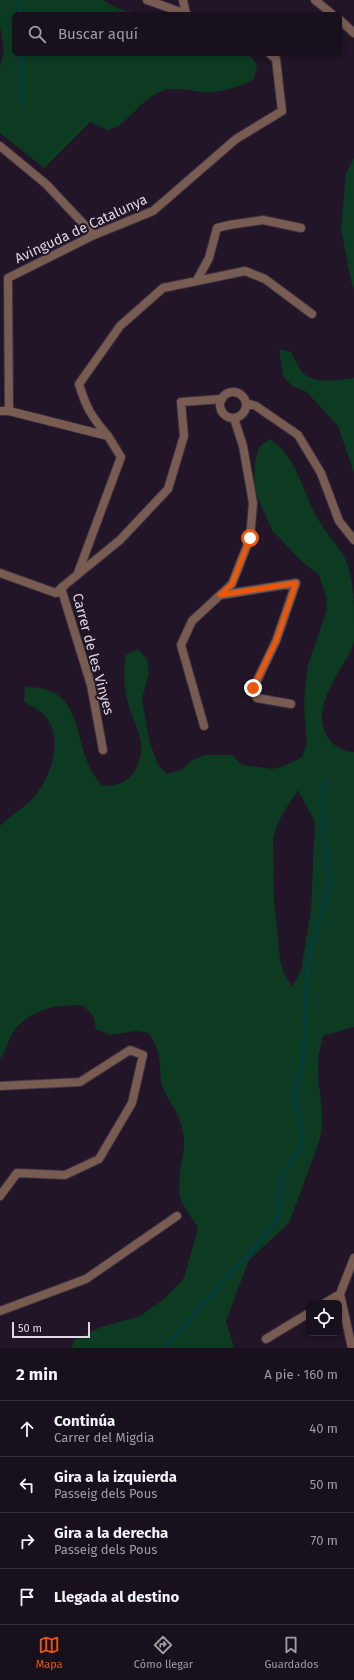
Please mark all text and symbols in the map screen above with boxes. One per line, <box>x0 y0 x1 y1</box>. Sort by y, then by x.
search box <box>12 12 342 56</box>
icon: search <box>26 23 48 45</box>
text: Buscar aquí <box>58 25 138 43</box>
street label: Avinguda de Catalunya <box>12 191 150 267</box>
route start <box>241 529 259 547</box>
street label: Carrer de les Vinyes <box>69 591 117 717</box>
route end <box>244 679 262 697</box>
map controls <box>306 1300 342 1336</box>
button: locate <box>306 1300 342 1336</box>
scale bar <box>12 1320 90 1339</box>
text: 50 m <box>18 1322 42 1335</box>
text: 2 min <box>16 1364 58 1385</box>
text: A pie · 160 m <box>264 1367 338 1382</box>
text: Continúa <box>54 1412 115 1430</box>
icon: ahead <box>16 1418 38 1440</box>
text: 40 m <box>309 1421 338 1436</box>
text: Carrer del Migdia <box>54 1430 154 1445</box>
text: Gira a la izquierda <box>54 1468 177 1486</box>
icon: left <box>16 1474 38 1496</box>
text: 50 m <box>310 1477 338 1492</box>
text: Passeig dels Pous <box>54 1486 157 1501</box>
text: Gira a la derecha <box>54 1524 168 1542</box>
icon: right <box>16 1530 38 1552</box>
text: 70 m <box>311 1533 338 1548</box>
text: Passeig dels Pous <box>54 1542 157 1557</box>
icon: arrive <box>16 1586 38 1608</box>
text: Llegada al destino <box>54 1588 179 1606</box>
tab: Mapa <box>36 1634 63 1671</box>
tab: Cómo llegar <box>134 1634 193 1671</box>
tab: Guardados <box>264 1634 318 1671</box>

